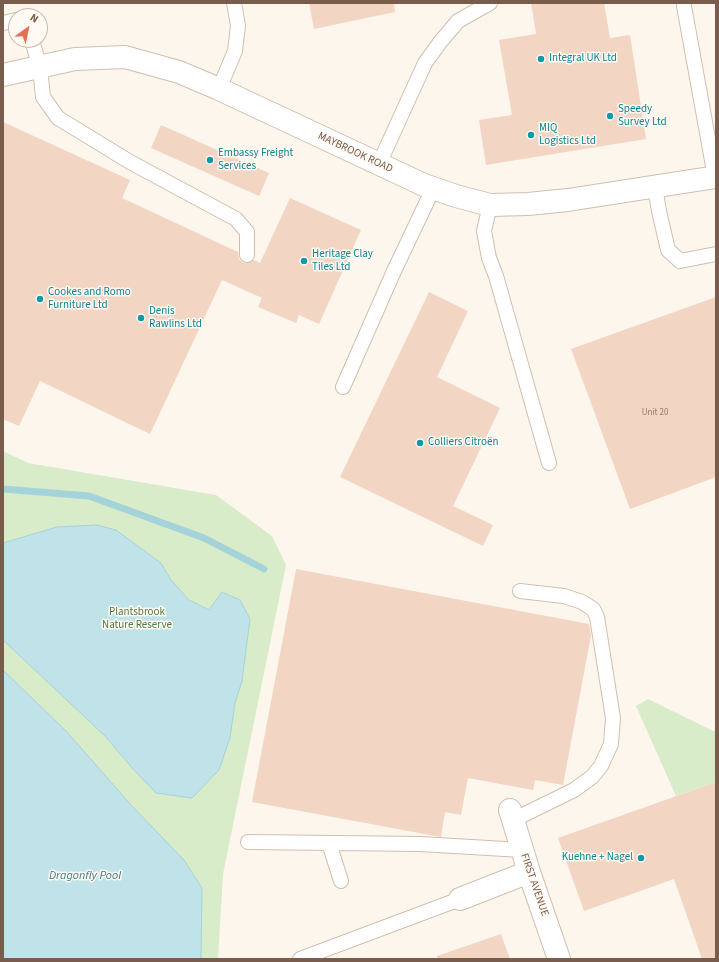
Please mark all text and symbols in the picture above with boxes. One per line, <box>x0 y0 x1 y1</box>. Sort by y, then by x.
north arrow <box>8 8 48 48</box>
text: N <box>27 10 41 27</box>
place label: Integral UK Ltd <box>549 52 617 66</box>
marker: Integral UK Ltd <box>536 54 546 64</box>
place label: Speedy Survey Ltd <box>618 103 667 129</box>
marker: Speedy Survey Ltd <box>605 111 615 121</box>
place label: MIQ Logistics Ltd <box>539 122 596 148</box>
street label: MAYBROOK ROAD <box>315 130 395 176</box>
marker: MIQ Logistics Ltd <box>526 130 536 140</box>
place label: Embassy Freight Services <box>218 147 293 173</box>
marker: Embassy Freight Services <box>205 155 215 165</box>
place label: Heritage Clay Tiles Ltd <box>312 248 373 274</box>
marker: Heritage Clay Tiles Ltd <box>299 256 309 266</box>
place label: Cookes and Romo Furniture Ltd <box>48 286 131 312</box>
marker: Cookes and Romo Furniture Ltd <box>35 294 45 304</box>
place label: Denis Rawlins Ltd <box>149 305 202 331</box>
marker: Denis Rawlins Ltd <box>136 313 146 323</box>
house number: Unit 20 <box>642 408 668 418</box>
place label: Colliers Citroën <box>428 436 498 450</box>
marker: Colliers Citroën <box>415 438 425 448</box>
park label: Plantsbrook Nature Reserve <box>102 606 172 632</box>
place label: Kuehne + Nagel <box>562 851 633 865</box>
street label: FIRST AVENUE <box>517 852 551 918</box>
marker: Kuehne + Nagel <box>636 853 646 863</box>
water label: Dragonfly Pool <box>49 869 121 883</box>

